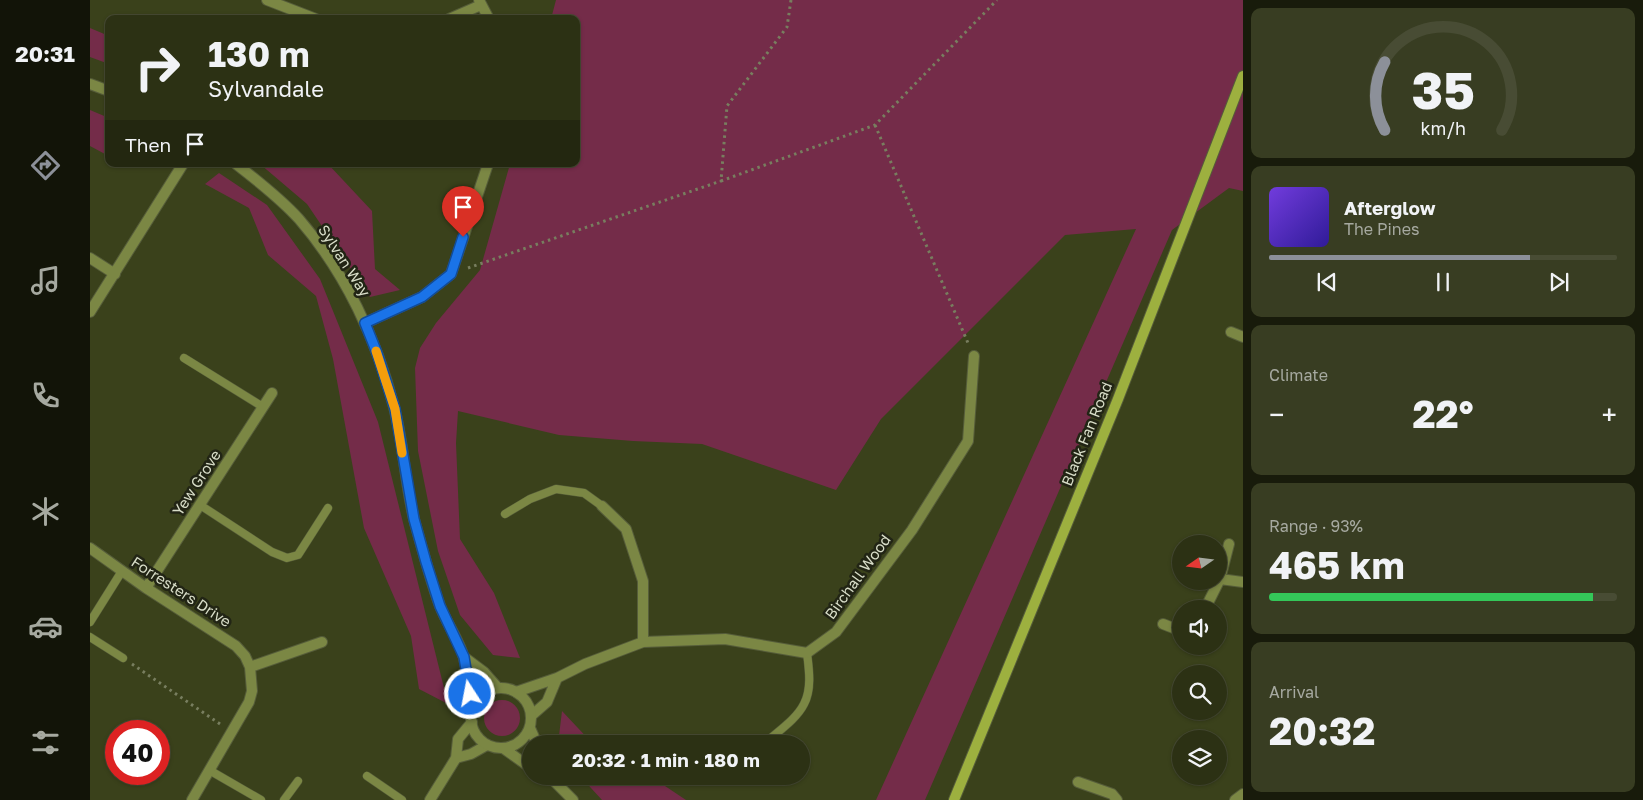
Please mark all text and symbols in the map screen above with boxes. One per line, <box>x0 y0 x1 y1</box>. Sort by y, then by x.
text: 130 m <box>208 33 310 75</box>
icon: right <box>125 35 190 100</box>
text: 20:31 <box>15 40 75 67</box>
text: 35 <box>1411 58 1475 120</box>
text: Sylvandale <box>208 75 324 102</box>
text: km/h <box>1420 117 1466 139</box>
icon: arrive <box>181 130 209 158</box>
text: Then <box>125 133 171 156</box>
icon: directions <box>28 148 63 183</box>
pin <box>442 186 484 237</box>
icon: arrive <box>449 193 477 221</box>
text: Afterglow <box>1344 196 1435 219</box>
text: The Pines <box>1344 219 1419 239</box>
street label: Sylvan Way <box>315 221 375 300</box>
icon: music <box>28 263 63 298</box>
icon: previous <box>1313 268 1341 296</box>
icon: pause <box>1429 268 1457 296</box>
icon: next <box>1545 268 1573 296</box>
text: Climate <box>1269 365 1328 385</box>
icon: phone <box>28 378 63 413</box>
street label: Black Fan Road <box>1057 379 1115 488</box>
text: 22° <box>1412 391 1474 436</box>
text: − <box>1269 398 1284 431</box>
text: + <box>1602 398 1617 431</box>
street label: Yew Grove <box>168 446 224 519</box>
icon: climate <box>28 494 63 529</box>
text: Range · 93% <box>1269 516 1363 536</box>
street label: Birchall Wood <box>821 531 894 622</box>
north arrow <box>1172 535 1228 590</box>
map controls <box>1172 535 1227 785</box>
text: 465 km <box>1269 542 1405 587</box>
street label: Forresters Drive <box>128 552 235 630</box>
button: sound <box>1172 600 1227 655</box>
icon: car <box>28 609 63 644</box>
button: search <box>1172 665 1227 720</box>
position arrow <box>443 667 495 719</box>
text: Arrival <box>1269 682 1319 702</box>
text: 20:32 <box>1269 708 1375 753</box>
speed limit sign: 40 <box>105 720 170 785</box>
icon: filters <box>28 725 63 760</box>
button: layers <box>1172 730 1227 785</box>
text: 20:32 · 1 min · 180 m <box>572 748 760 771</box>

